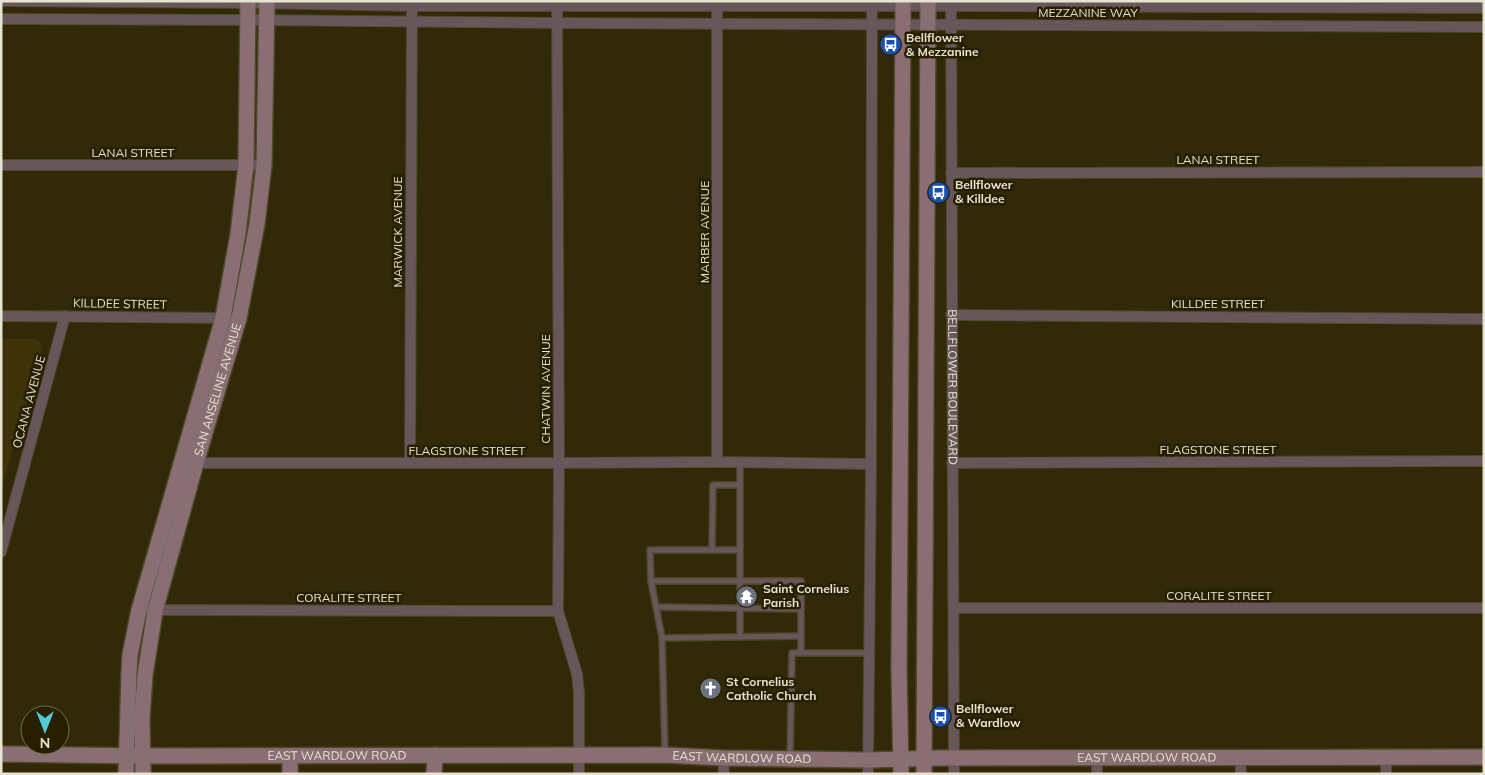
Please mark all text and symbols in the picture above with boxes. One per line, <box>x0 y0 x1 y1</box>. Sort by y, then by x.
street label: MEZZANINE WAY <box>1038 5 1139 20</box>
place label: Bellflower & Mezzanine <box>906 30 979 59</box>
bus stop icon: Bellflower & Mezzanine <box>878 33 902 57</box>
street label: LANAI STREET <box>91 145 175 160</box>
street label: LANAI STREET <box>1176 152 1260 167</box>
street label: MARWICK AVENUE <box>390 176 405 288</box>
place label: Bellflower & Killdee <box>955 177 1013 206</box>
bus stop icon: Bellflower & Killdee <box>927 180 951 204</box>
street label: MARBER AVENUE <box>697 181 712 283</box>
street label: KILLDEE STREET <box>73 295 168 312</box>
street label: KILLDEE STREET <box>1171 296 1266 311</box>
street label: BELLFLOWER BOULEVARD <box>945 309 961 465</box>
street label: SAN ANSELINE AVENUE <box>190 321 244 458</box>
street label: CHATWIN AVENUE <box>538 334 553 444</box>
street label: OCANA AVENUE <box>9 354 48 450</box>
street label: FLAGSTONE STREET <box>1160 442 1277 457</box>
street label: FLAGSTONE STREET <box>409 443 526 458</box>
place label: Saint Cornelius Parish <box>763 581 849 610</box>
temple icon: Saint Cornelius Parish <box>735 584 759 608</box>
street label: CORALITE STREET <box>1166 588 1272 603</box>
street label: CORALITE STREET <box>296 590 402 605</box>
place label: St Cornelius Catholic Church <box>726 674 816 703</box>
church icon: St Cornelius Catholic Church <box>698 677 722 701</box>
place label: Bellflower & Wardlow <box>956 701 1021 730</box>
bus stop icon: Bellflower & Wardlow <box>928 704 952 728</box>
north arrow <box>20 705 70 755</box>
text: N <box>40 734 50 752</box>
street label: EAST WARDLOW ROAD <box>267 747 407 763</box>
street label: EAST WARDLOW ROAD <box>672 747 812 766</box>
street label: EAST WARDLOW ROAD <box>1077 749 1216 765</box>

